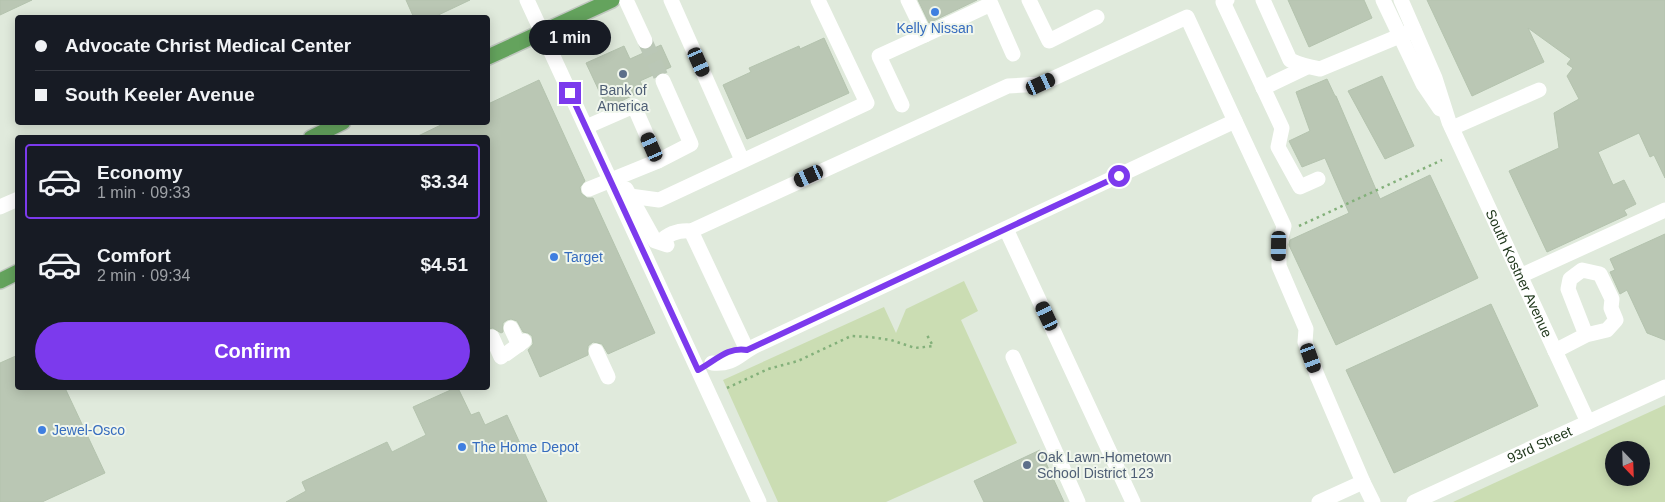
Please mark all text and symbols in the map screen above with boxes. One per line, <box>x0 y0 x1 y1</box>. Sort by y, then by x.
marker: Kelly Nissan <box>929 6 941 18</box>
place label: Kelly Nissan <box>896 20 974 36</box>
callout: 1 min <box>529 21 611 56</box>
text: 1 min <box>549 29 591 46</box>
text: Advocate Christ Medical Center <box>65 35 351 56</box>
car <box>686 45 711 79</box>
marker: Bank of America <box>617 68 629 80</box>
car <box>1024 71 1057 97</box>
route end <box>559 82 581 104</box>
place label: Bank of America <box>597 82 649 114</box>
text: South Keeler Avenue <box>65 84 255 105</box>
car <box>639 130 664 164</box>
icon: car <box>37 159 82 204</box>
text: Economy <box>97 162 183 183</box>
car <box>792 163 825 189</box>
route start <box>1108 165 1130 187</box>
text: $3.34 <box>420 171 468 192</box>
text: 1 min · 09:33 <box>97 184 190 201</box>
street label: South Kostner Avenue <box>1483 207 1556 340</box>
car <box>1271 231 1286 261</box>
icon: car <box>37 242 82 287</box>
text: Comfort <box>97 245 171 266</box>
place label: Target <box>564 249 603 265</box>
marker: Target <box>548 251 560 263</box>
text: $4.51 <box>420 254 468 275</box>
text: 2 min · 09:34 <box>97 267 190 284</box>
car <box>1033 299 1060 333</box>
button: Confirm <box>35 322 470 380</box>
car <box>1298 341 1323 375</box>
place label: Jewel-Osco <box>52 422 125 438</box>
street label: 93rd Street <box>1505 423 1574 466</box>
marker: Jewel-Osco <box>36 424 48 436</box>
place label: The Home Depot <box>472 439 579 455</box>
marker: The Home Depot <box>456 441 468 453</box>
north arrow <box>1605 441 1650 486</box>
map controls <box>1605 441 1650 486</box>
place label: Oak Lawn-Hometown School District 123 <box>1037 449 1172 481</box>
marker: Oak Lawn-Hometown School District 123 <box>1021 459 1033 471</box>

